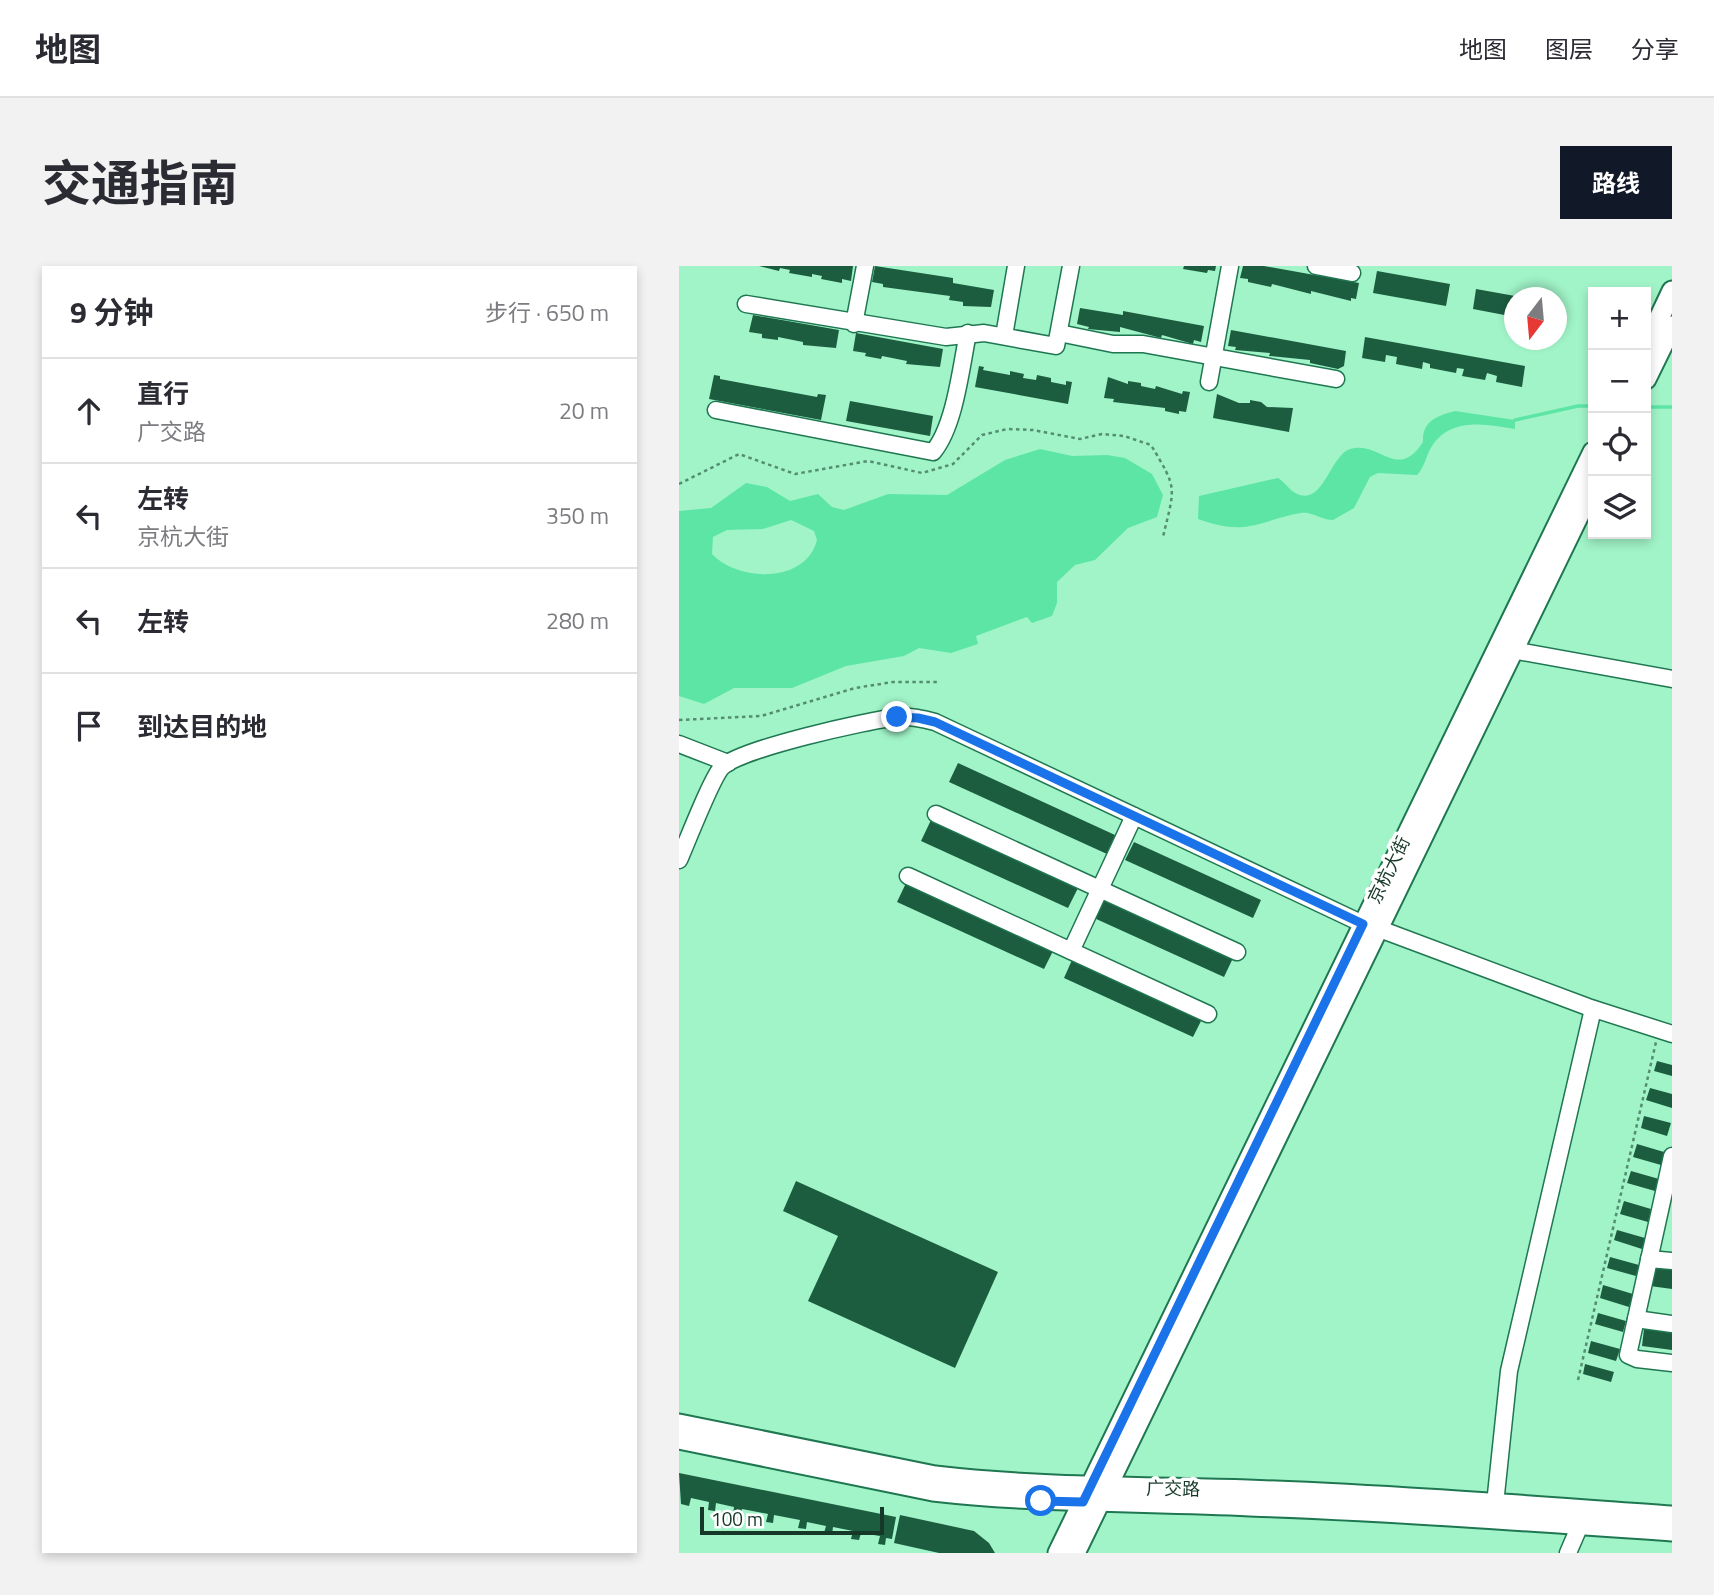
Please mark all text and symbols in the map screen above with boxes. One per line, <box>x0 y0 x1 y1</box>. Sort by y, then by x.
text: 地图 <box>35 24 101 74</box>
text: 地图 <box>1459 31 1507 67</box>
text: 图层 <box>1545 31 1593 67</box>
text: 分享 <box>1631 31 1679 67</box>
text: 交通指南 <box>42 145 238 220</box>
button: 路线 <box>1560 146 1672 219</box>
north arrow <box>1504 287 1567 350</box>
map controls <box>1588 287 1651 539</box>
button: + <box>1588 287 1651 350</box>
text: 9 分钟 <box>70 289 153 335</box>
text: 步行 · 650 m <box>485 295 609 330</box>
button: − <box>1588 350 1651 413</box>
text: 直行 <box>137 374 189 413</box>
icon: ahead <box>70 392 108 430</box>
text: 20 m <box>559 393 609 428</box>
button: locate <box>1588 413 1651 476</box>
text: 广交路 <box>137 414 206 449</box>
button: layers <box>1588 476 1651 539</box>
text: 左转 <box>137 479 189 518</box>
icon: left <box>70 497 108 535</box>
text: 350 m <box>546 498 609 533</box>
text: 京杭大街 <box>137 519 229 554</box>
icon: left <box>70 602 108 640</box>
text: 左转 <box>137 602 189 641</box>
text: 280 m <box>546 603 609 638</box>
route end <box>881 701 912 732</box>
icon: arrive <box>70 707 108 745</box>
text: 到达目的地 <box>137 707 267 746</box>
street label: 京杭大街 <box>1361 832 1416 908</box>
street label: 广交路 <box>1146 1475 1200 1502</box>
route start <box>1025 1485 1056 1516</box>
scale bar <box>700 1504 884 1536</box>
text: 100 m <box>711 1504 763 1533</box>

